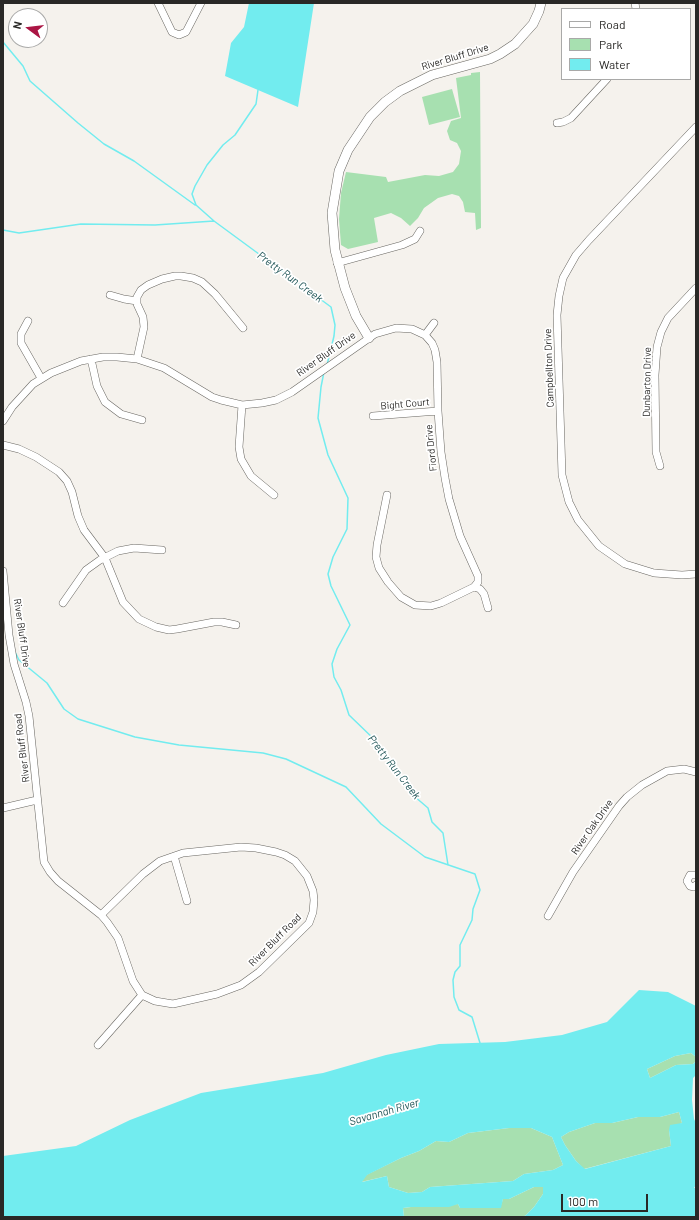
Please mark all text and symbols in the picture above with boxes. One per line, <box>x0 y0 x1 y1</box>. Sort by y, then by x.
north arrow <box>8 8 48 48</box>
legend <box>561 8 691 80</box>
text: Road <box>599 17 626 31</box>
text: N <box>10 20 24 30</box>
text: Park <box>599 37 623 51</box>
street label: River Bluff Drive <box>420 41 490 73</box>
text: Water <box>599 57 630 71</box>
water label: Pretty Run Creek <box>255 249 325 305</box>
street label: Campbellton Drive <box>542 328 556 408</box>
street label: River Bluff Drive <box>294 329 358 379</box>
street label: Dunbarton Drive <box>640 347 654 417</box>
street label: Bight Court <box>380 396 430 412</box>
street label: Fiord Drive <box>423 424 439 472</box>
street label: River Bluff Drive <box>11 598 33 668</box>
street label: River Bluff Road <box>12 713 32 783</box>
water label: Pretty Run Creek <box>365 732 423 802</box>
street label: River Oak Drive <box>569 797 615 857</box>
street label: River Bluff Road <box>246 911 304 969</box>
water label: Savannah River <box>348 1096 420 1128</box>
scale bar <box>563 1186 650 1212</box>
text: 100 m <box>568 1194 598 1208</box>

